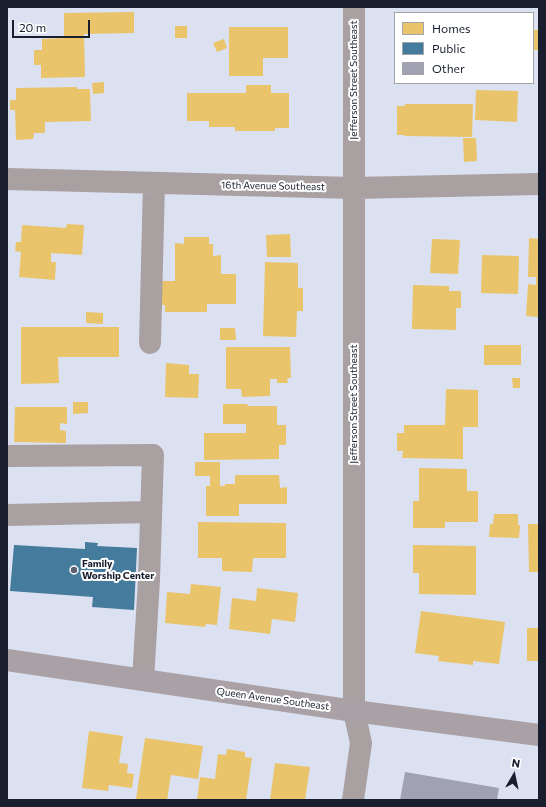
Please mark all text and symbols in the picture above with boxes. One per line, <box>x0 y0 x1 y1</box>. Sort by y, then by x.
scale bar <box>14 12 92 38</box>
legend <box>394 12 534 84</box>
text: 20 m <box>19 20 46 34</box>
street label: Jefferson Street Southeast <box>348 20 360 140</box>
text: Homes <box>432 21 470 35</box>
text: Public <box>432 41 465 55</box>
text: Other <box>432 61 465 75</box>
street label: 16th Avenue Southeast <box>221 179 325 193</box>
street label: Jefferson Street Southeast <box>348 344 360 464</box>
place label: Family Worship Center <box>82 558 154 582</box>
marker: Family Worship Center <box>69 565 79 575</box>
street label: Queen Avenue Southeast <box>216 685 330 713</box>
north arrow <box>494 755 534 795</box>
text: N <box>511 756 521 770</box>

